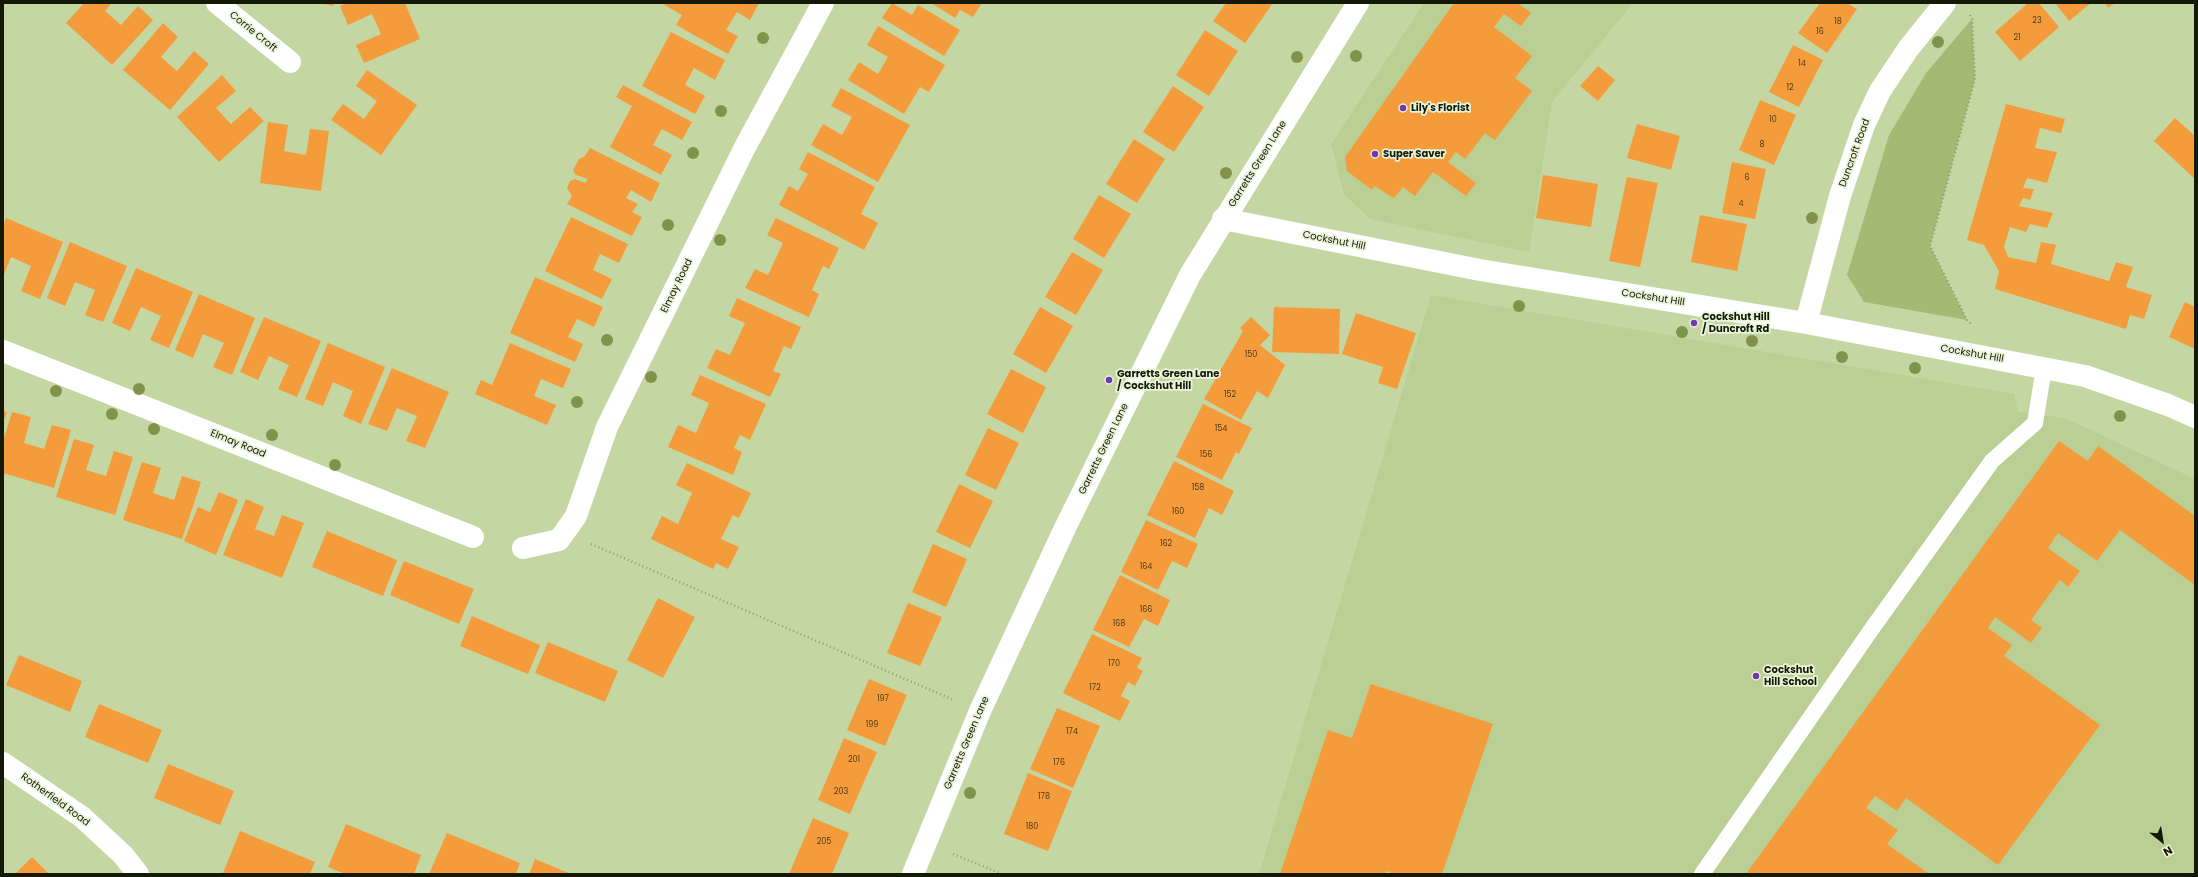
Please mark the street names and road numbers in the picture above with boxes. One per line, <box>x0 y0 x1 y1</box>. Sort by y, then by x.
street label: Corrie Croft <box>227 9 279 55</box>
street label: Duncroft Road <box>1837 117 1873 189</box>
street label: Garretts Green Lane <box>1226 118 1290 210</box>
street label: Cockshut Hill <box>1301 229 1367 253</box>
street label: Elmay Road <box>659 257 695 315</box>
street label: Cockshut Hill <box>1620 287 1686 309</box>
street label: Cockshut Hill <box>1939 343 2005 365</box>
street label: Garretts Green Lane <box>1077 401 1131 497</box>
street label: Elmay Road <box>208 427 268 461</box>
street label: Garretts Green Lane <box>942 695 992 791</box>
street label: Rotherfield Road <box>18 771 92 829</box>

